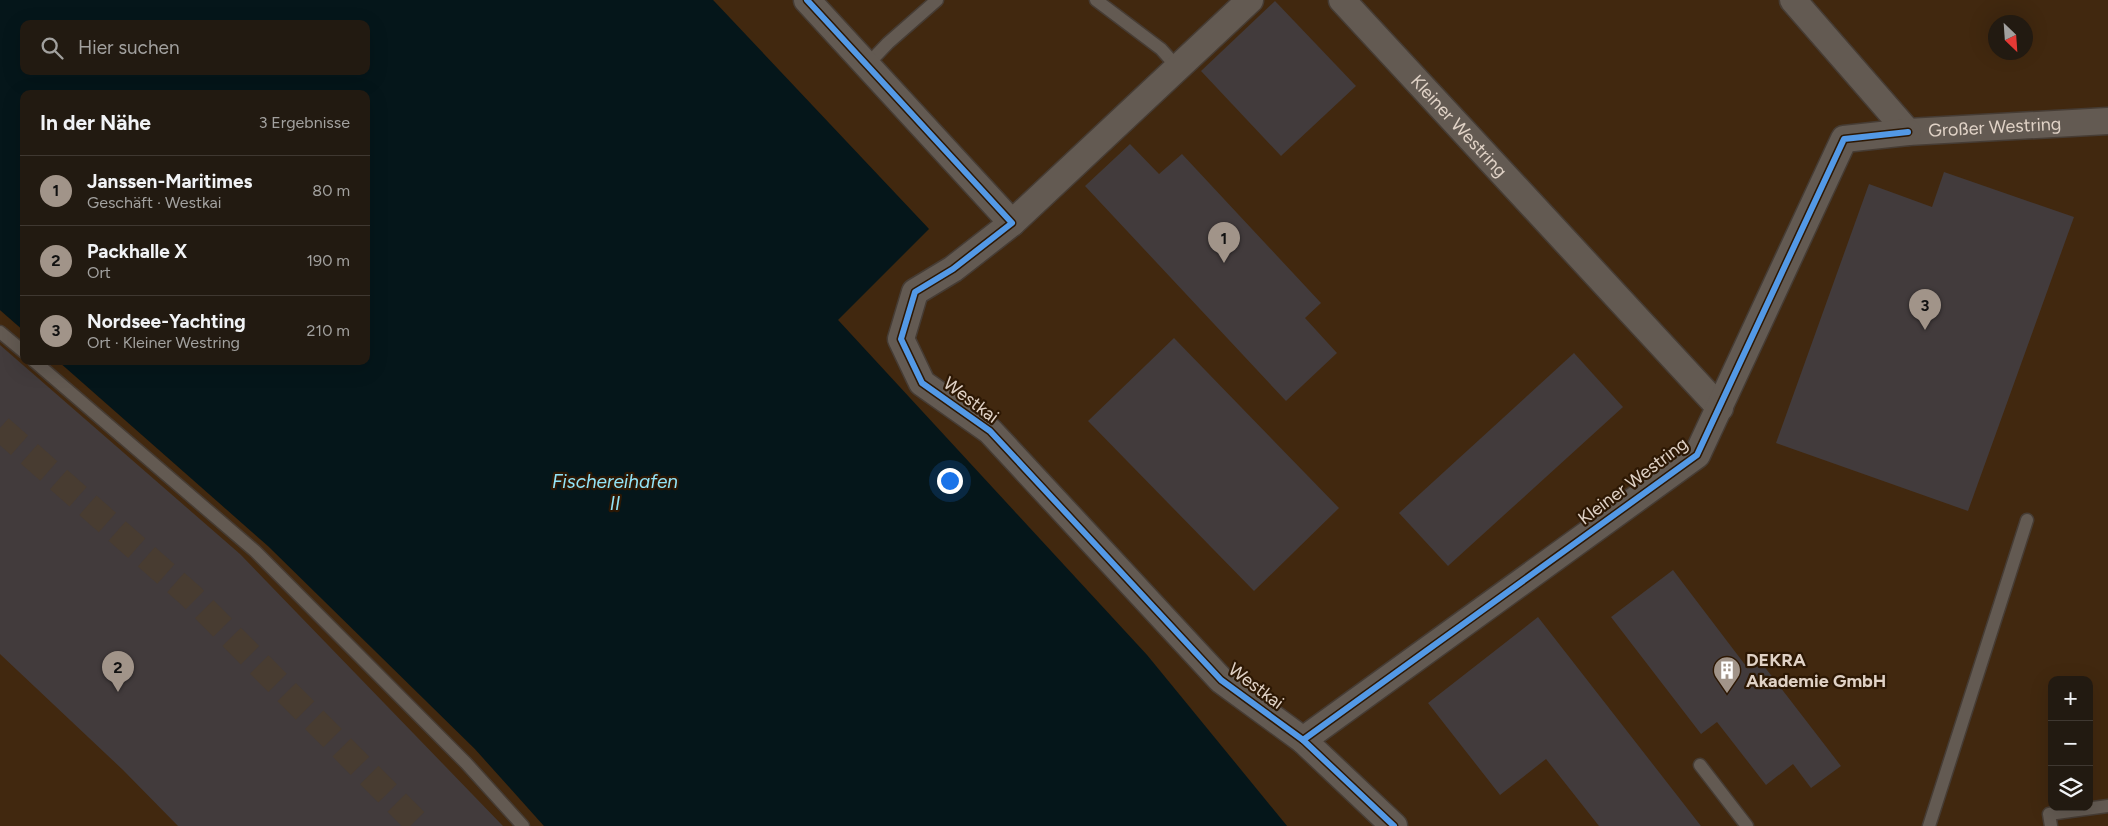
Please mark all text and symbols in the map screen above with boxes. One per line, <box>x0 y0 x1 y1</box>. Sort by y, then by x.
north arrow <box>1988 15 2033 60</box>
search box <box>20 20 370 75</box>
icon: search <box>38 34 66 62</box>
text: Hier suchen <box>78 36 179 59</box>
street label: Kleiner Westring <box>1406 70 1512 182</box>
text: In der Nähe <box>40 110 151 135</box>
text: 3 Ergebnisse <box>259 113 350 132</box>
street label: Großer Westring <box>1928 113 2062 142</box>
text: Janssen-Maritimes <box>87 170 252 193</box>
text: 1 <box>53 181 59 200</box>
text: 80 m <box>312 181 350 200</box>
text: Geschäft · Westkai <box>87 193 221 212</box>
pin: 1 <box>1208 222 1240 263</box>
text: Packhalle X <box>87 240 187 263</box>
text: 2 <box>51 251 61 270</box>
text: 190 m <box>307 251 350 270</box>
text: Ort <box>87 263 111 282</box>
pin: 3 <box>1909 289 1941 330</box>
text: Nordsee-Yachting <box>87 310 246 333</box>
text: 3 <box>52 321 60 340</box>
text: 210 m <box>307 321 350 340</box>
text: Ort · Kleiner Westring <box>87 333 240 352</box>
street label: Westkai <box>939 372 1003 428</box>
street label: Kleiner Westring <box>1574 433 1692 529</box>
your location <box>937 468 963 494</box>
water label: Fischereihafen II <box>552 470 678 515</box>
place label: DEKRA Akademie GmbH <box>1746 649 1886 692</box>
pin: 2 <box>102 651 134 692</box>
building icon: DEKRA Akademie GmbH <box>1712 655 1742 694</box>
street label: Westkai <box>1224 658 1288 714</box>
map controls <box>2048 676 2093 811</box>
button: + <box>2048 676 2093 721</box>
button: − <box>2048 721 2093 766</box>
button: layers <box>2048 766 2093 811</box>

